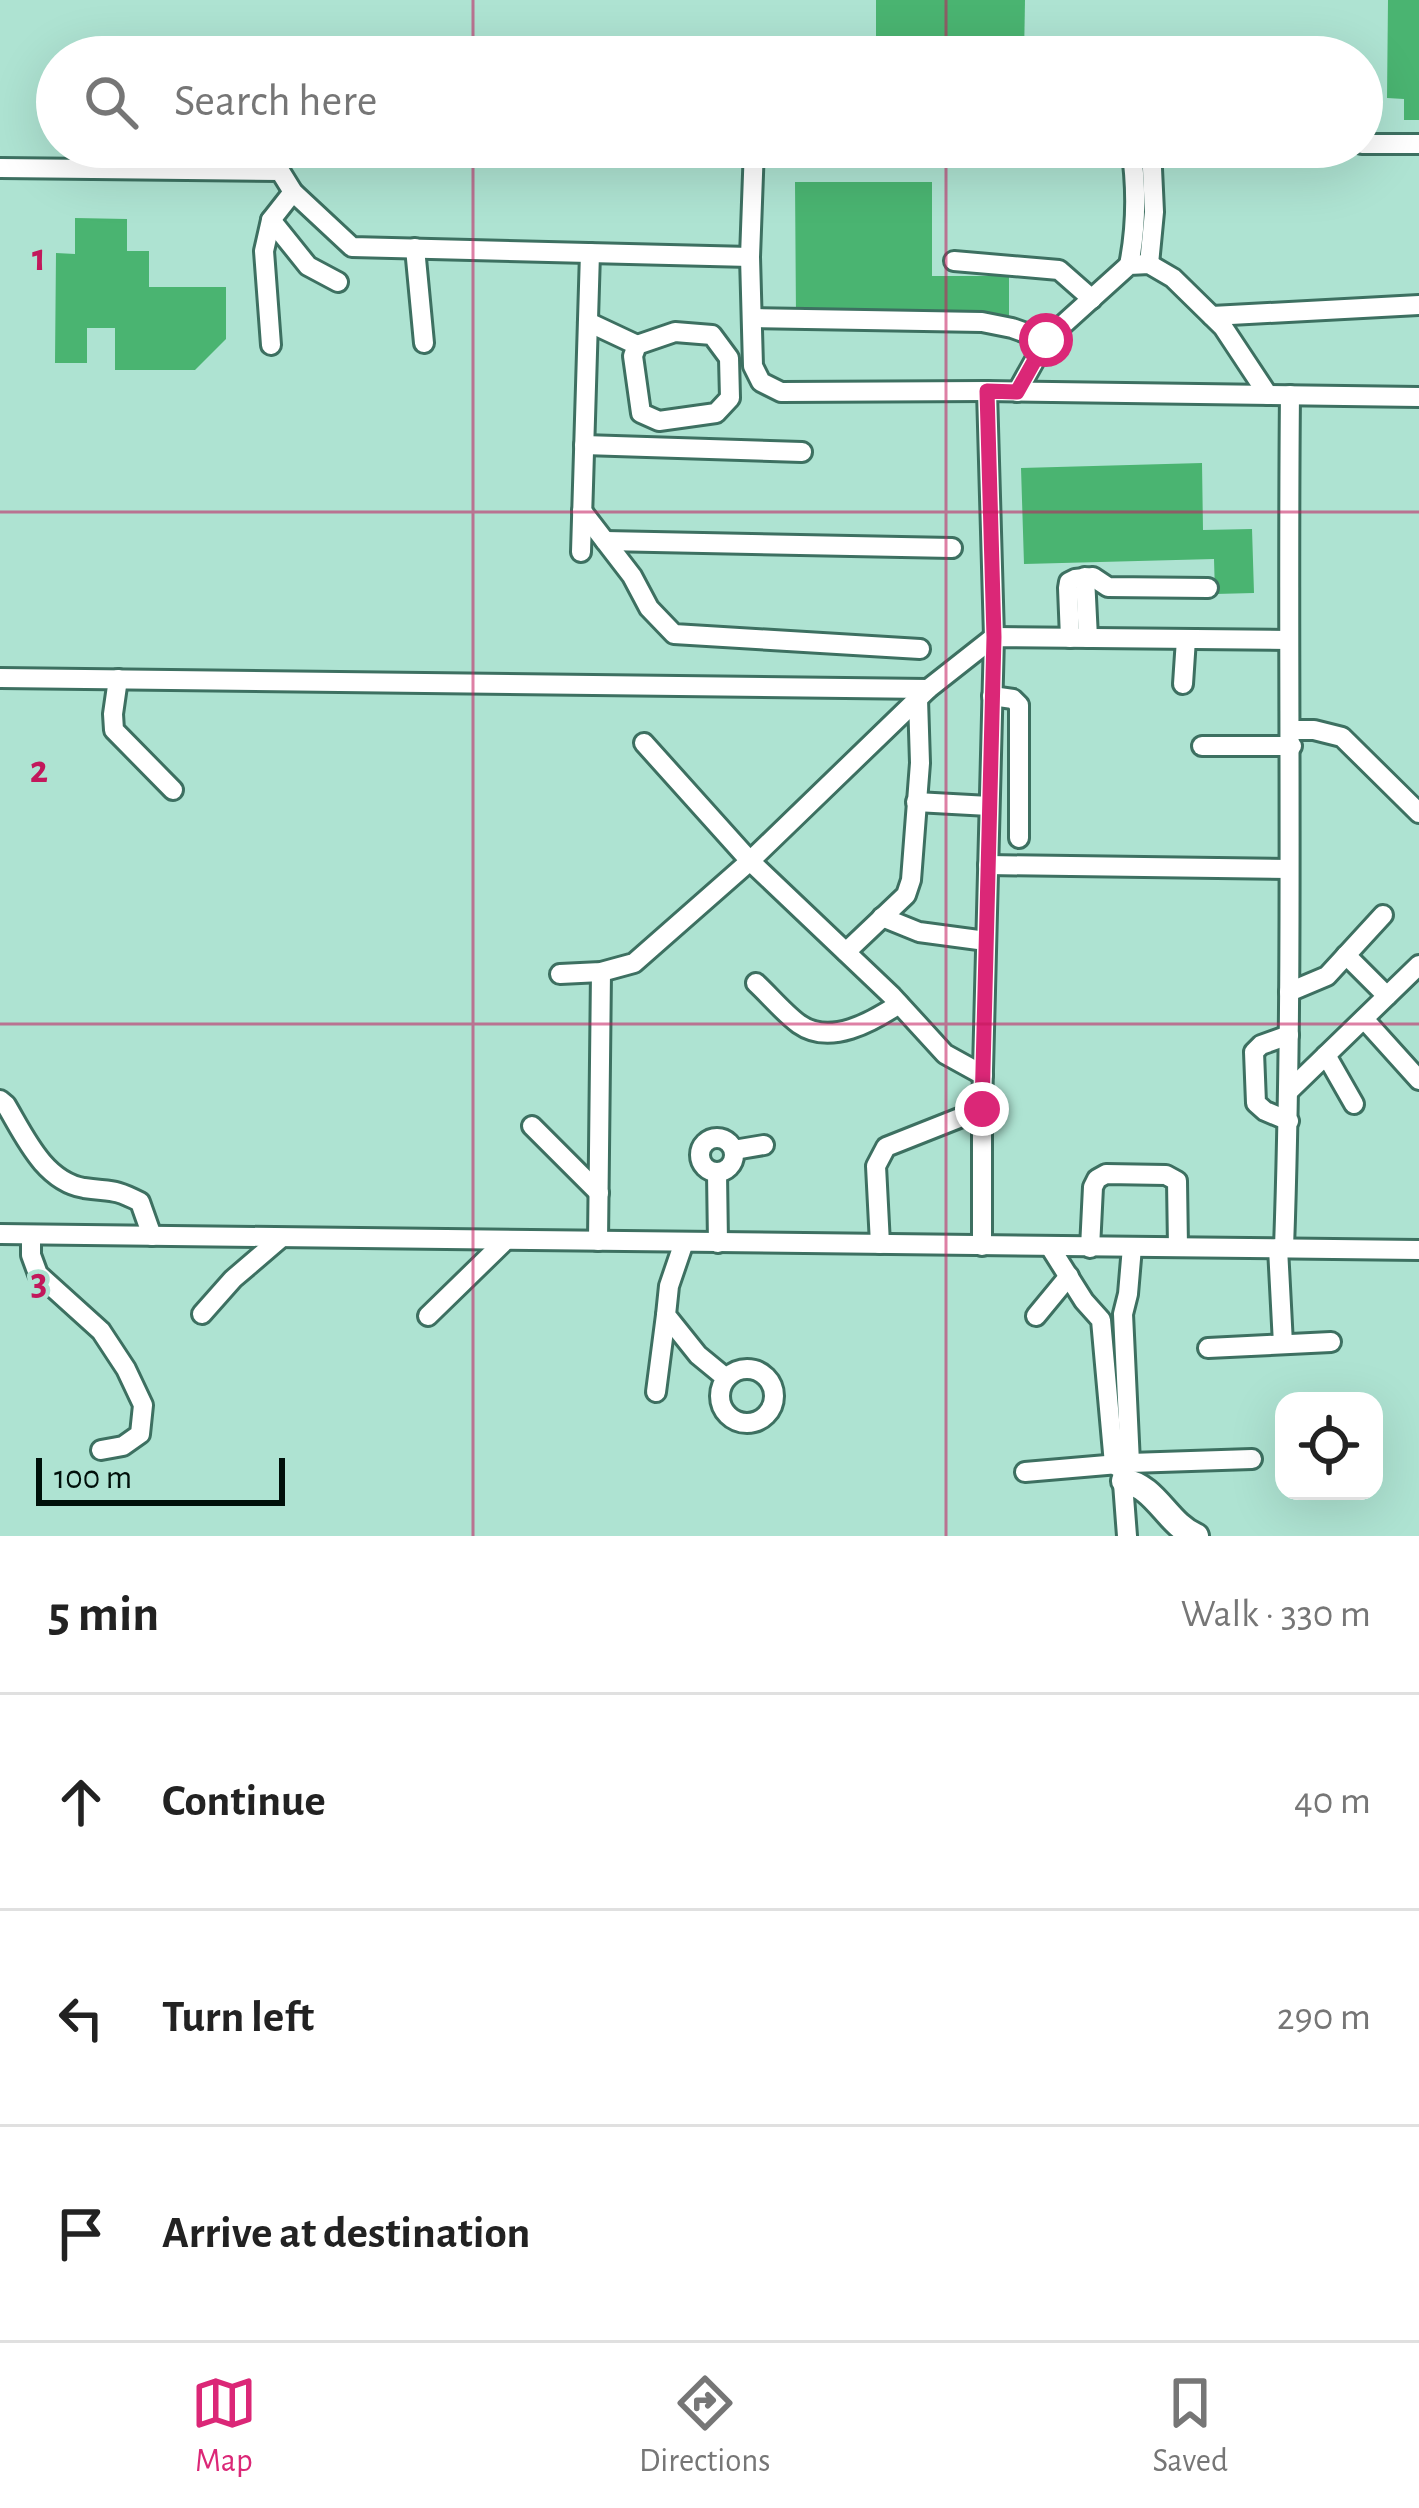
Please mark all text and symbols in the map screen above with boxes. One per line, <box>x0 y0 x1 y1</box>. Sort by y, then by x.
search box <box>36 36 1383 168</box>
icon: search <box>78 69 144 135</box>
text: Search here <box>174 79 377 124</box>
text: 1 <box>32 239 46 278</box>
route start <box>1019 313 1073 367</box>
text: 2 <box>30 751 48 790</box>
route end <box>955 1082 1009 1136</box>
text: 3 <box>31 1263 47 1302</box>
map controls <box>1275 1392 1383 1500</box>
button: locate <box>1275 1392 1383 1500</box>
scale bar <box>36 1452 285 1505</box>
text: 100 m <box>54 1462 132 1495</box>
text: 5 min <box>48 1589 159 1640</box>
text: Walk · 330 m <box>1181 1595 1371 1634</box>
icon: ahead <box>48 1769 114 1835</box>
text: Continue <box>162 1779 326 1824</box>
text: 40 m <box>1294 1782 1371 1821</box>
icon: left <box>48 1985 114 2051</box>
text: Turn left <box>162 1995 314 2040</box>
text: 290 m <box>1277 1998 1371 2037</box>
icon: arrive <box>48 2201 114 2267</box>
text: Arrive at destination <box>162 2211 530 2256</box>
tab: Map <box>191 2370 257 2482</box>
tab: Directions <box>639 2370 770 2482</box>
tab: Saved <box>1152 2370 1228 2482</box>

